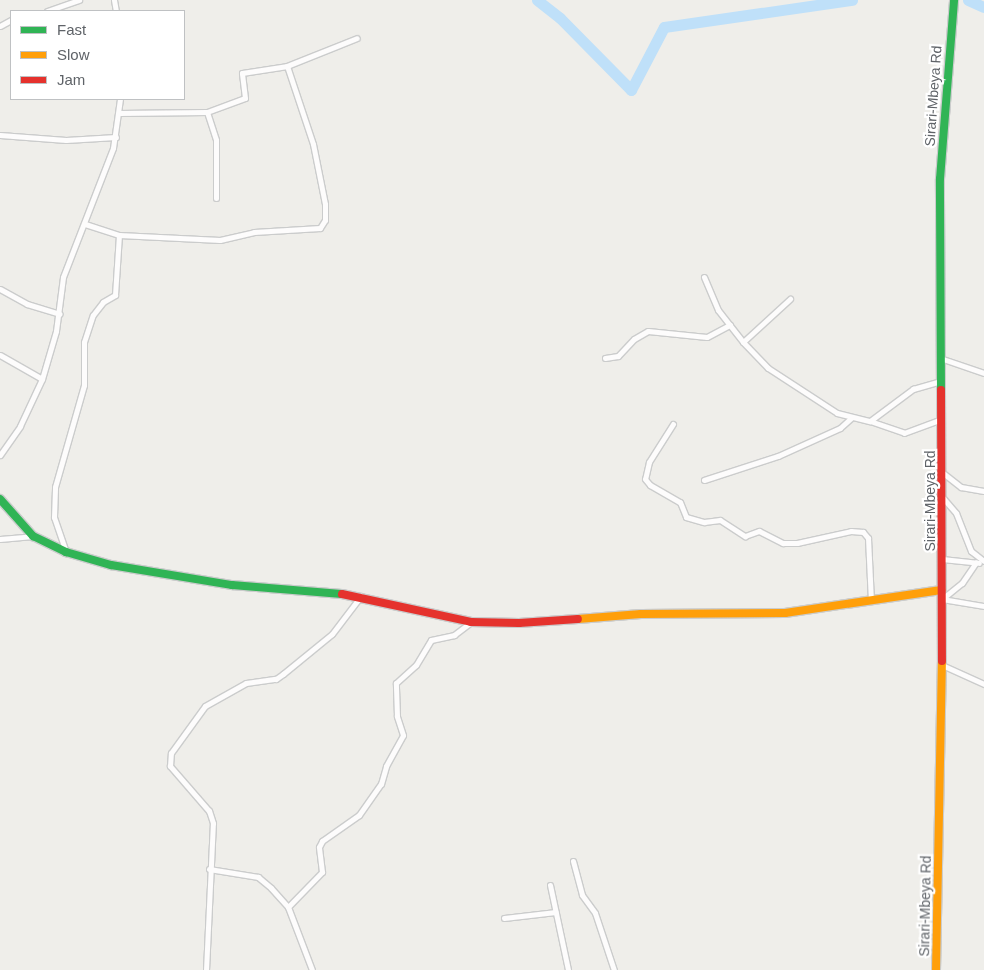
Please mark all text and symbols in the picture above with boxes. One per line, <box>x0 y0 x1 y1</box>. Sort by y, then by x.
legend <box>10 10 185 100</box>
text: Fast <box>57 21 86 38</box>
street label: Sirari-Mbeya Rd <box>921 45 945 147</box>
text: Slow <box>57 46 90 63</box>
text: Jam <box>57 71 85 88</box>
street label: Sirari-Mbeya Rd <box>922 450 938 552</box>
street label: Sirari-Mbeya Rd <box>916 855 934 957</box>

